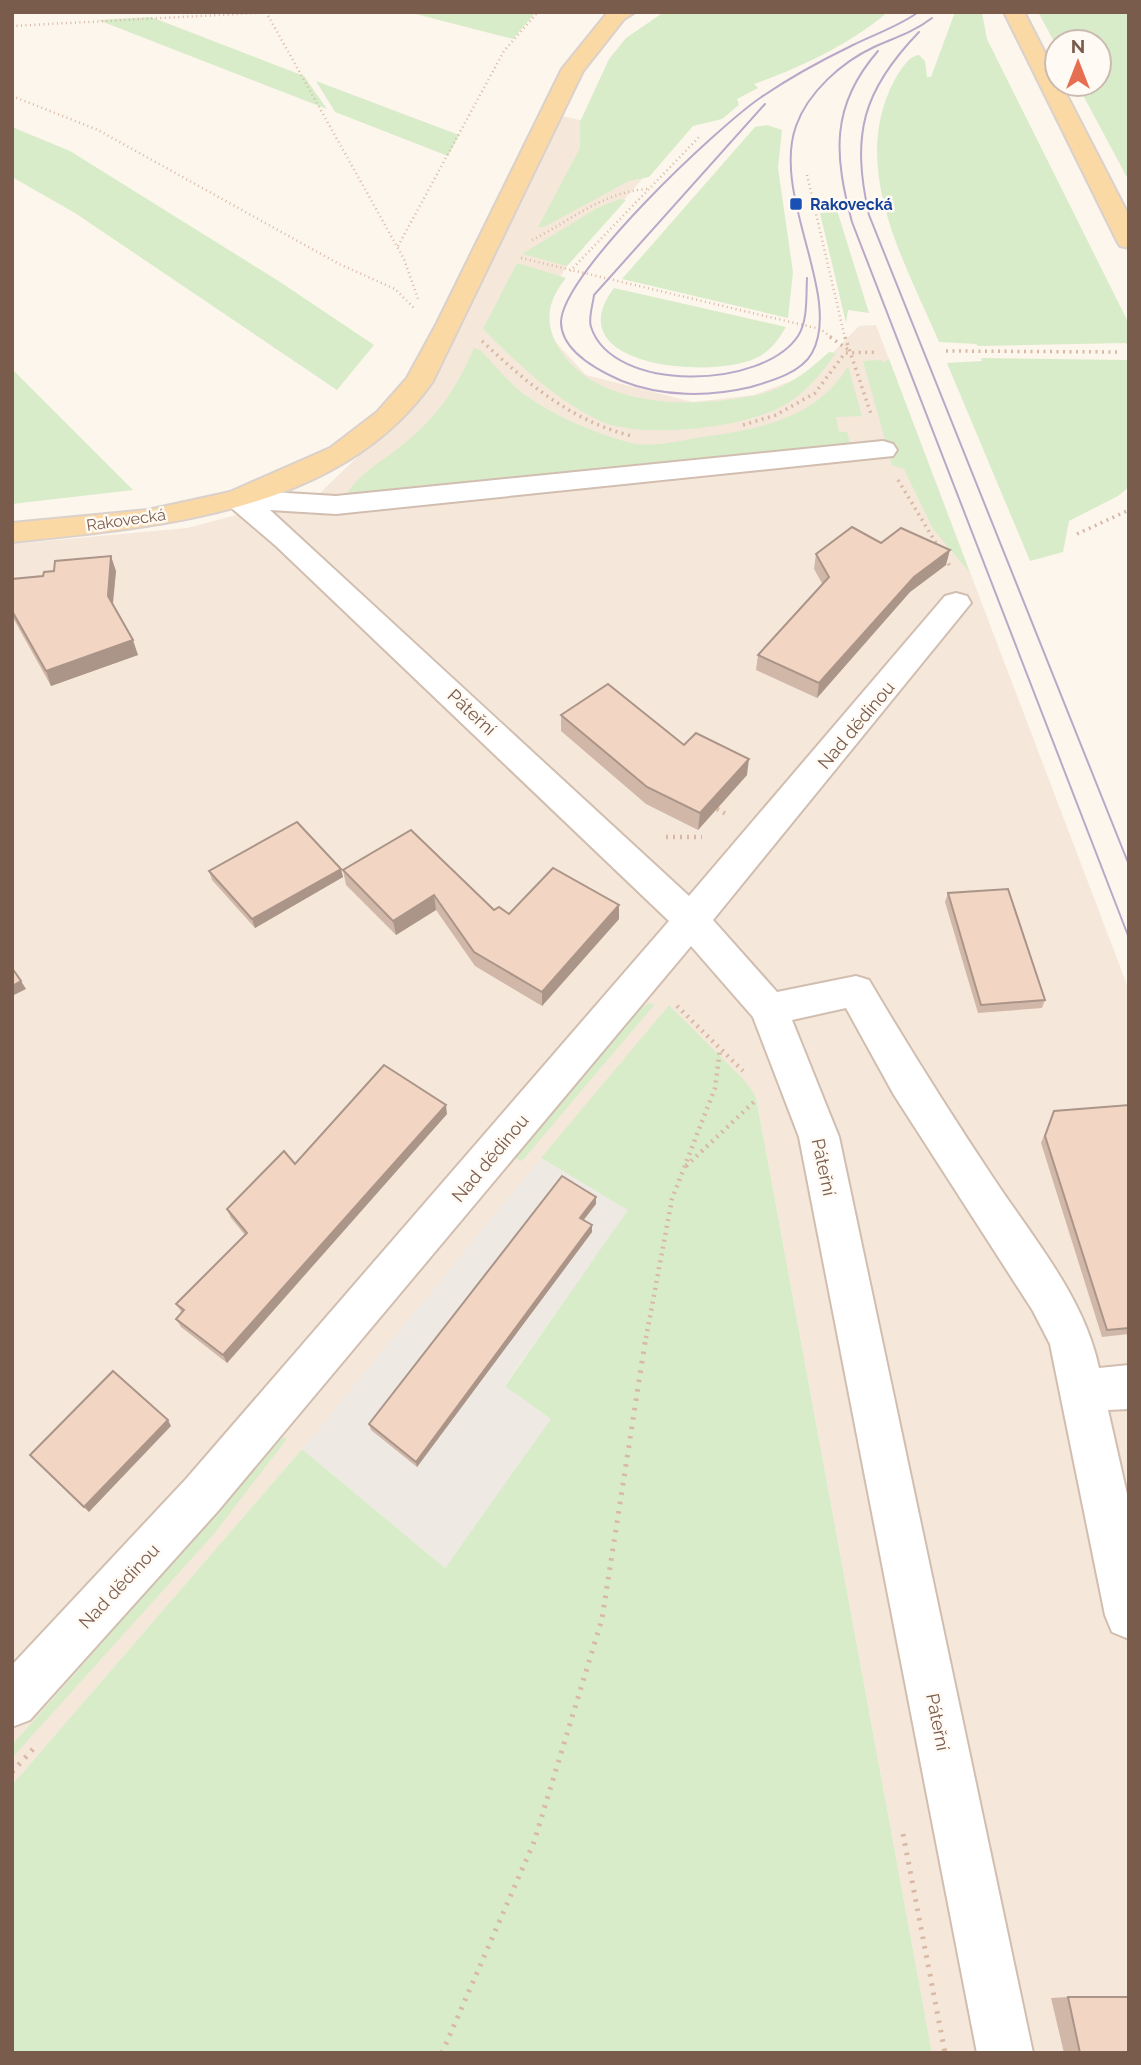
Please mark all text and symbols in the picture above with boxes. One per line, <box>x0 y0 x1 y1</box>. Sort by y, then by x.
north arrow <box>1043 28 1113 98</box>
text: N <box>1071 35 1085 57</box>
place label: Rakovecká <box>810 195 893 214</box>
marker: Rakovecká <box>788 196 804 212</box>
street label: Rakovecká <box>85 505 167 535</box>
street label: Nad dědinou <box>813 677 899 773</box>
street label: Páteřní <box>444 685 500 740</box>
street label: Nad dědinou <box>447 1110 533 1206</box>
street label: Páteřní <box>808 1136 840 1198</box>
street label: Nad dědinou <box>74 1539 164 1633</box>
street label: Páteřní <box>922 1692 954 1753</box>

